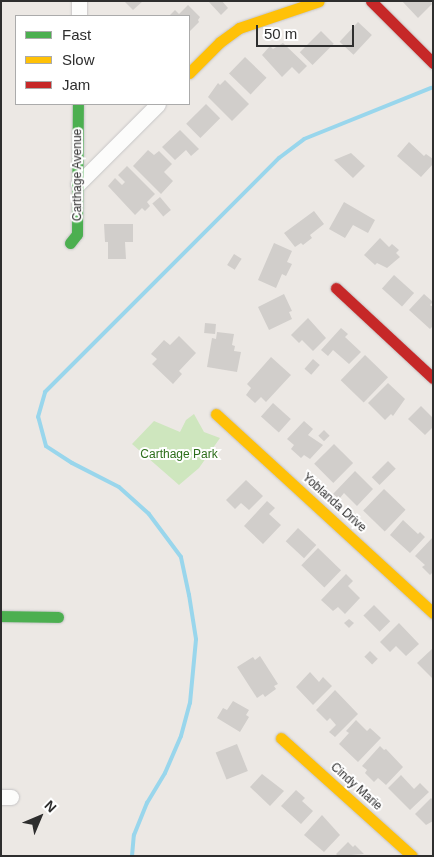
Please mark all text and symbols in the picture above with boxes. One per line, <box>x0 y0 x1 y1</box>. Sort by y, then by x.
legend <box>15 15 190 105</box>
scale bar <box>259 15 356 47</box>
text: 50 m <box>264 25 297 42</box>
text: Fast <box>62 26 91 43</box>
text: Slow <box>62 51 95 68</box>
text: Jam <box>62 76 90 93</box>
street label: Carthage Avenue <box>71 128 85 222</box>
park label: Carthage Park <box>140 448 218 462</box>
street label: Yoblanda Drive <box>299 471 369 535</box>
street label: Cindy Marie <box>327 760 385 814</box>
north arrow <box>15 792 65 842</box>
text: N <box>41 797 60 816</box>

